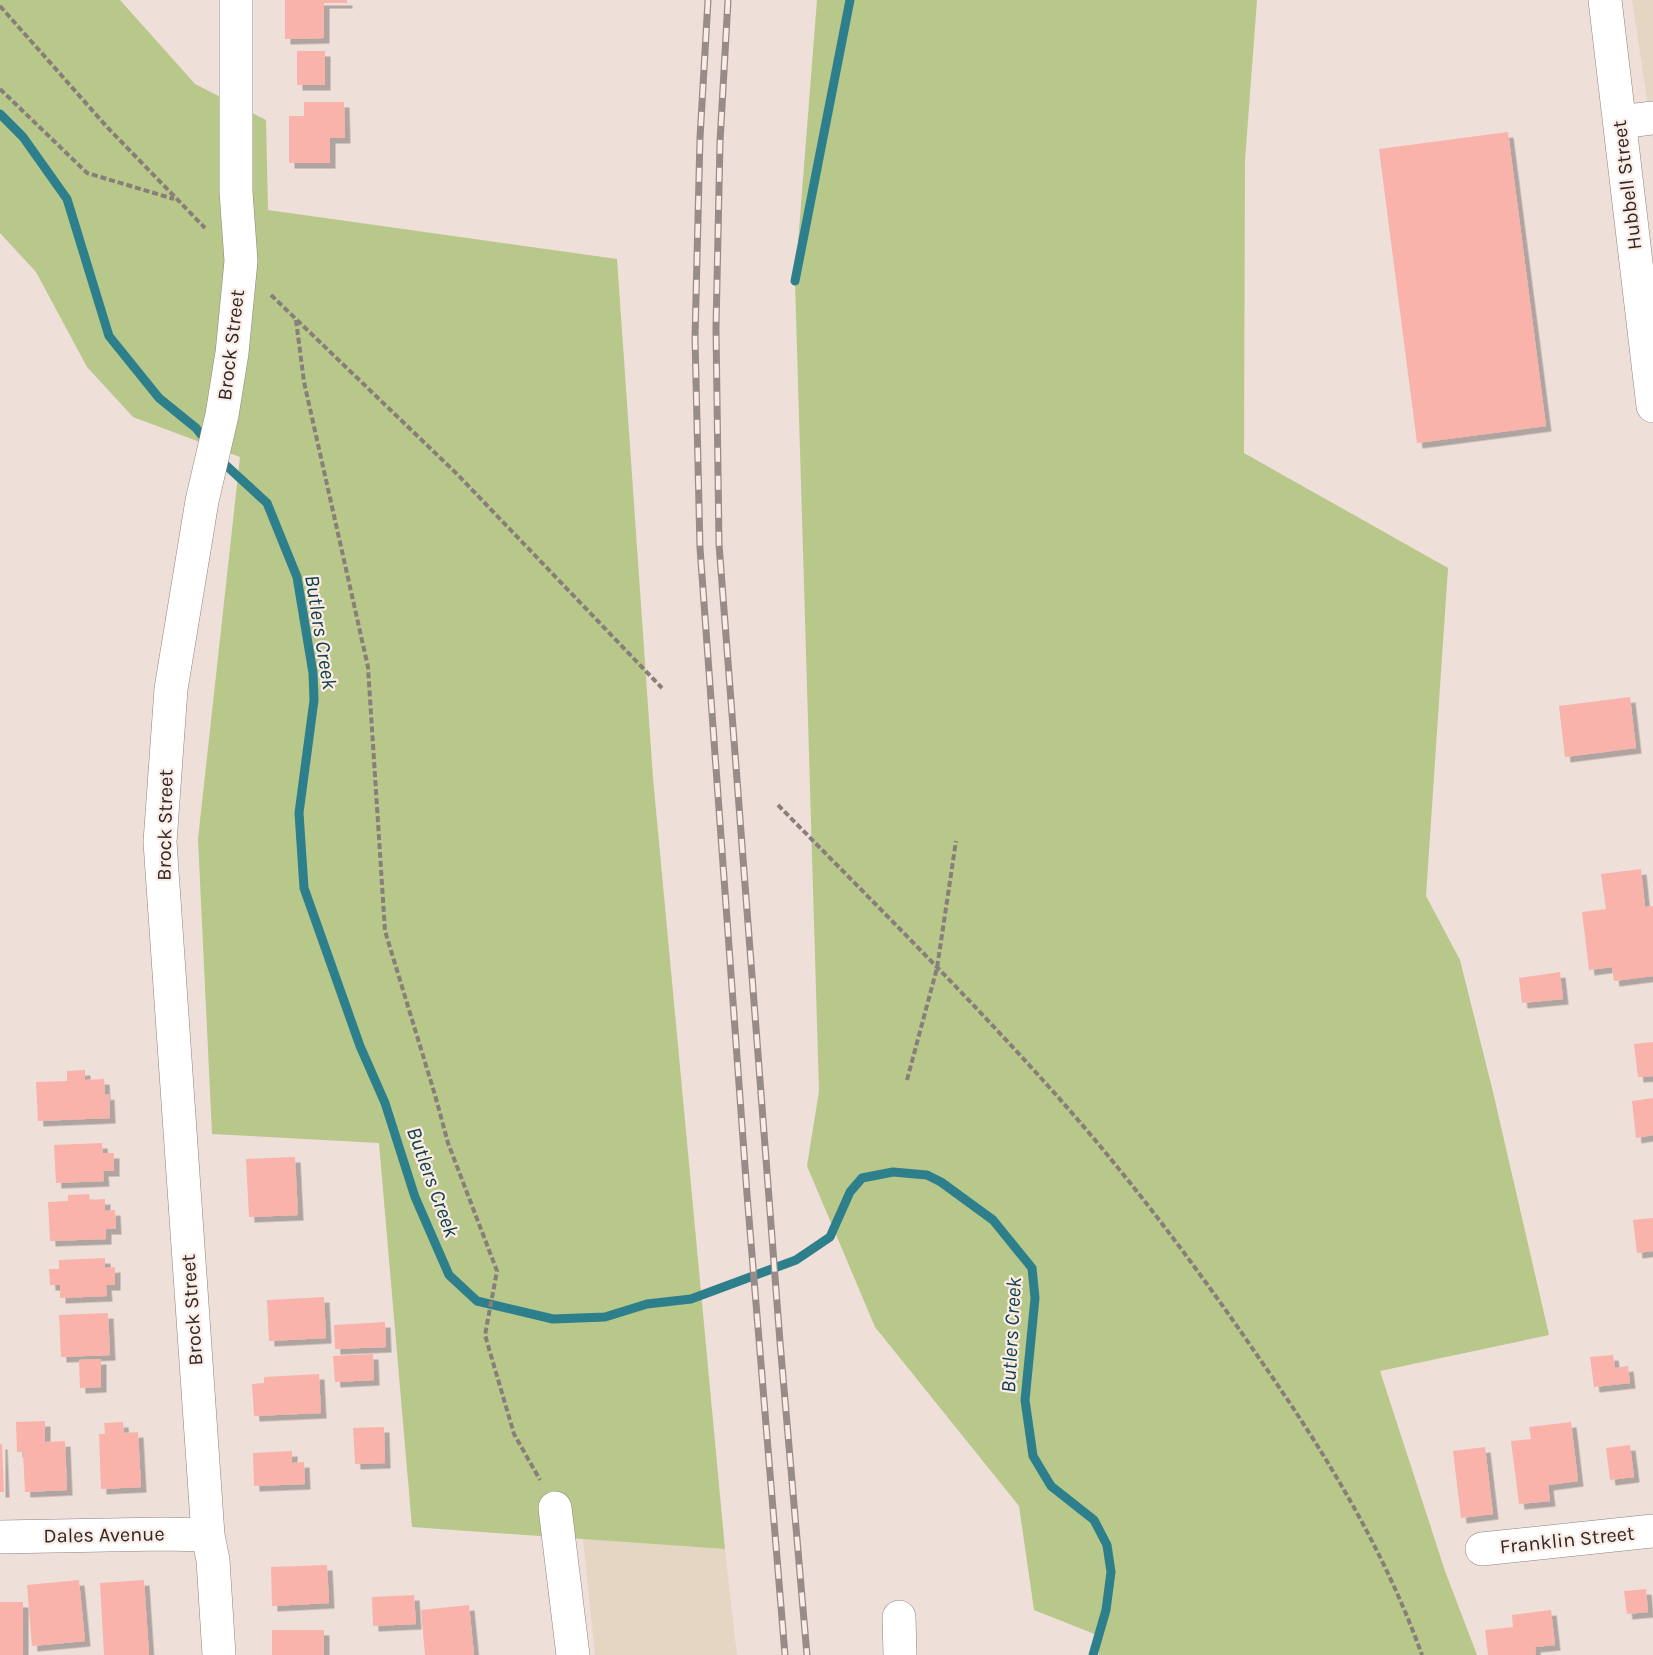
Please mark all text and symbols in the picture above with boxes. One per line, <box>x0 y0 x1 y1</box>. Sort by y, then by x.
street label: Hubbell Street <box>1608 118 1646 251</box>
street label: Brock Street <box>213 288 249 402</box>
water label: Butlers Creek <box>300 573 342 691</box>
street label: Brock Street <box>153 768 177 881</box>
water label: Butlers Creek <box>402 1123 464 1241</box>
street label: Brock Street <box>177 1253 207 1367</box>
water label: Butlers Creek <box>996 1276 1026 1393</box>
street label: Franklin Street <box>1498 1521 1636 1559</box>
street label: Dales Avenue <box>43 1522 165 1548</box>

